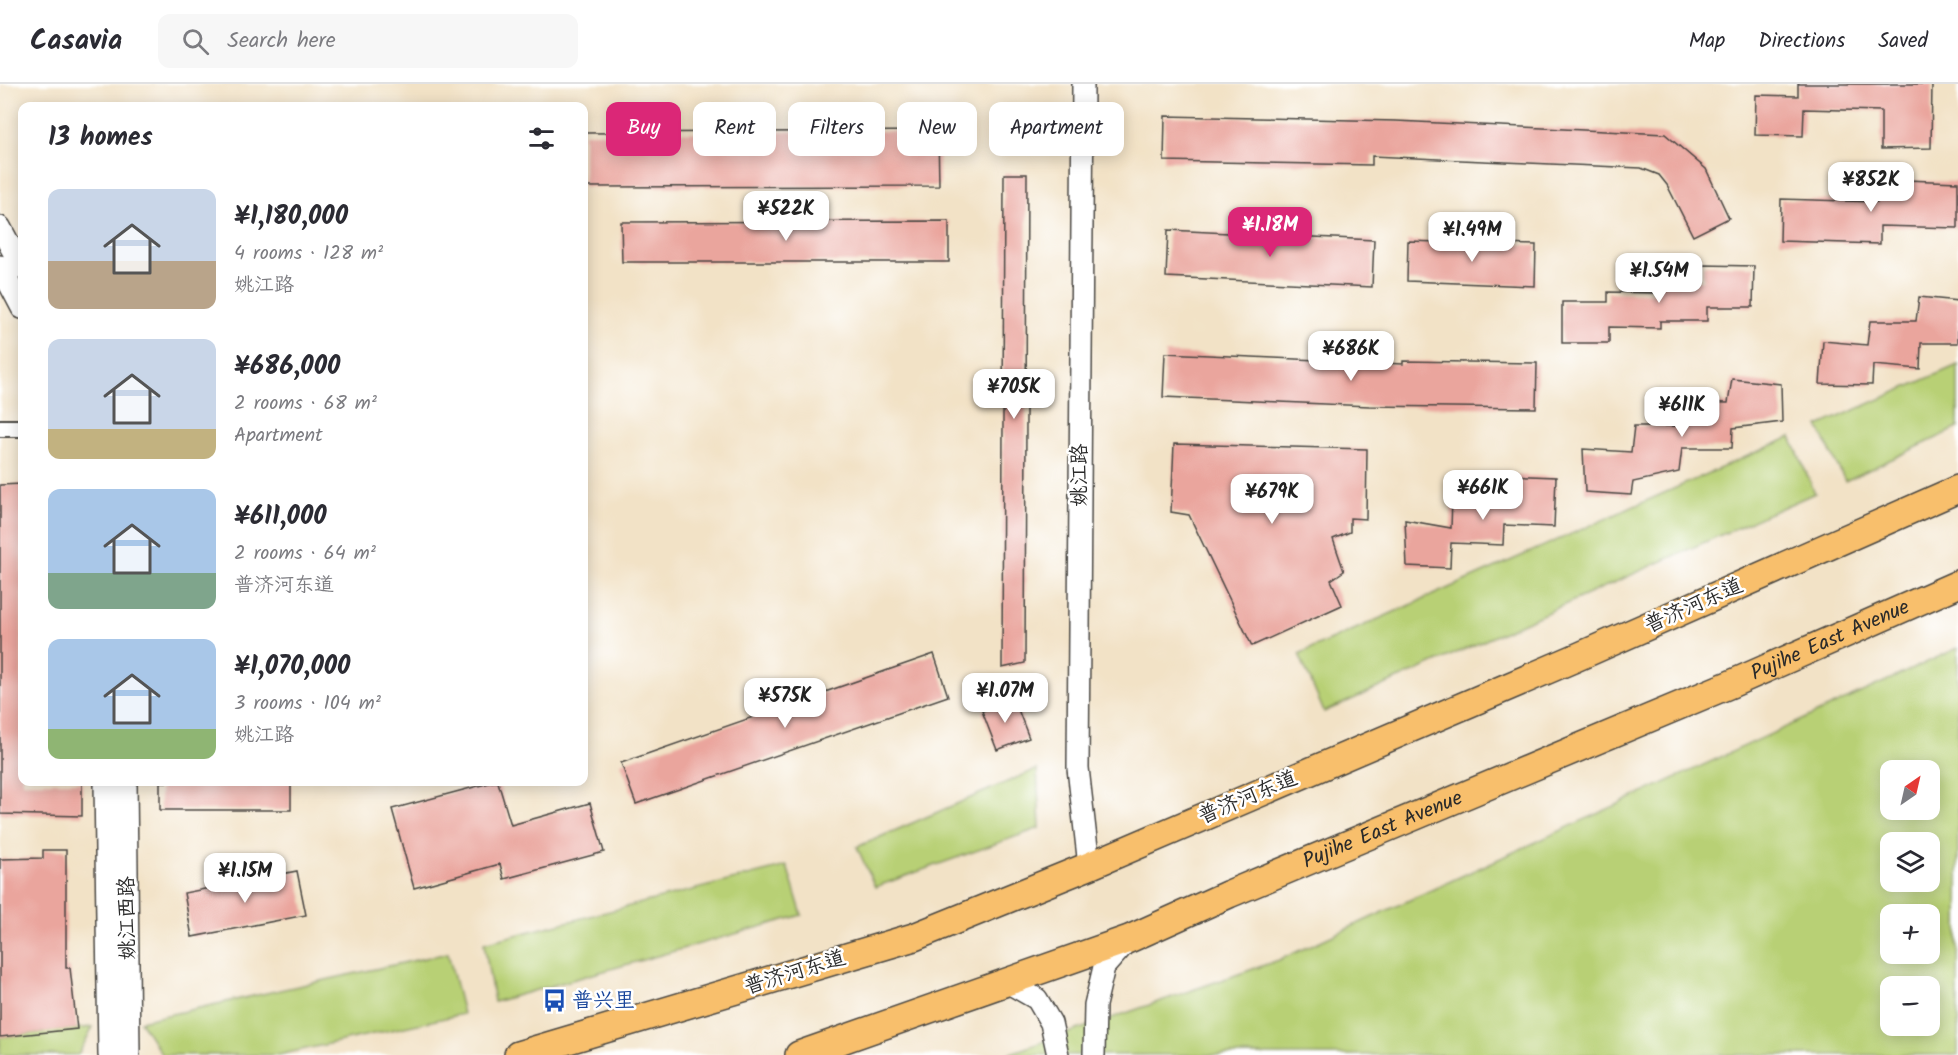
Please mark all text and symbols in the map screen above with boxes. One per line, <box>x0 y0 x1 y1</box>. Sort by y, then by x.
search box <box>158 14 578 68</box>
text: Casavia <box>30 19 122 64</box>
text: Search here <box>227 24 336 59</box>
icon: search <box>179 25 212 58</box>
text: Map <box>1689 25 1725 58</box>
text: Directions <box>1758 25 1845 58</box>
text: Saved <box>1878 25 1928 58</box>
chip: Buy <box>606 102 681 156</box>
chip: Rent <box>693 102 776 156</box>
chip: Filters <box>788 102 885 156</box>
chip: New <box>897 102 977 156</box>
chip: Apartment <box>989 102 1124 156</box>
text: 13 homes <box>48 117 153 159</box>
icon: filters <box>525 122 558 155</box>
pin: ¥852K <box>1829 162 1913 213</box>
text: ¥852K <box>1842 165 1900 197</box>
pin: ¥522K <box>744 191 828 242</box>
text: ¥522K <box>757 194 815 226</box>
text: ¥1,180,000 <box>234 196 348 238</box>
pin: ¥1.18M <box>1221 207 1319 258</box>
text: ¥1.18M <box>1242 210 1298 242</box>
pin: ¥1.49M <box>1423 212 1521 263</box>
icon: home <box>96 213 168 285</box>
text: ¥1.49M <box>1442 215 1502 247</box>
text: 4 rooms · 128 m² <box>234 238 383 270</box>
pin: ¥1.54M <box>1610 253 1708 304</box>
text: ¥1.54M <box>1629 256 1689 288</box>
text: 姚江路 <box>234 270 294 302</box>
pin: ¥686K <box>1309 331 1393 382</box>
text: ¥686K <box>1322 334 1380 366</box>
text: ¥686,000 <box>234 346 340 388</box>
icon: home <box>96 363 168 435</box>
pin: ¥705K <box>972 369 1056 420</box>
text: ¥705K <box>987 372 1041 404</box>
pin: ¥611K <box>1640 387 1724 438</box>
text: 2 rooms · 68 m² <box>234 388 377 420</box>
text: ¥611K <box>1658 390 1706 422</box>
text: Apartment <box>234 420 323 452</box>
street label: 姚江路 <box>1064 444 1097 507</box>
pin: ¥661K <box>1441 470 1525 521</box>
text: ¥661K <box>1457 473 1509 505</box>
pin: ¥679K <box>1230 474 1314 525</box>
text: ¥679K <box>1245 477 1299 509</box>
text: ¥611,000 <box>234 496 327 538</box>
icon: home <box>96 513 168 585</box>
text: 2 rooms · 64 m² <box>234 538 376 570</box>
text: 普济河东道 <box>234 570 334 602</box>
street label: 普济河东道 <box>1639 570 1749 642</box>
street label: Pujihe East Avenue <box>1746 591 1915 690</box>
text: ¥1,070,000 <box>234 646 350 688</box>
icon: home <box>96 663 168 735</box>
pin: ¥1.07M <box>956 673 1054 724</box>
text: ¥1.07M <box>976 676 1034 708</box>
pin: ¥575K <box>743 678 827 729</box>
text: ¥575K <box>758 681 812 713</box>
text: 3 rooms · 104 m² <box>234 688 381 720</box>
text: 姚江路 <box>234 720 294 752</box>
north arrow <box>1880 760 1940 820</box>
map controls <box>1880 760 1940 1036</box>
street label: 普济河东道 <box>1193 762 1303 834</box>
street label: Pujihe East Avenue <box>1298 781 1468 878</box>
button: layers <box>1880 832 1940 892</box>
pin: ¥1.15M <box>196 853 294 904</box>
text: ¥1.15M <box>218 856 272 888</box>
street label: 姚江西路 <box>111 876 145 960</box>
button: + <box>1880 904 1940 964</box>
street label: 普济河东道 <box>740 942 850 1004</box>
button: − <box>1880 976 1940 1036</box>
place label: 普兴里 <box>572 985 635 1018</box>
bus stop icon: 普兴里 <box>541 988 567 1014</box>

